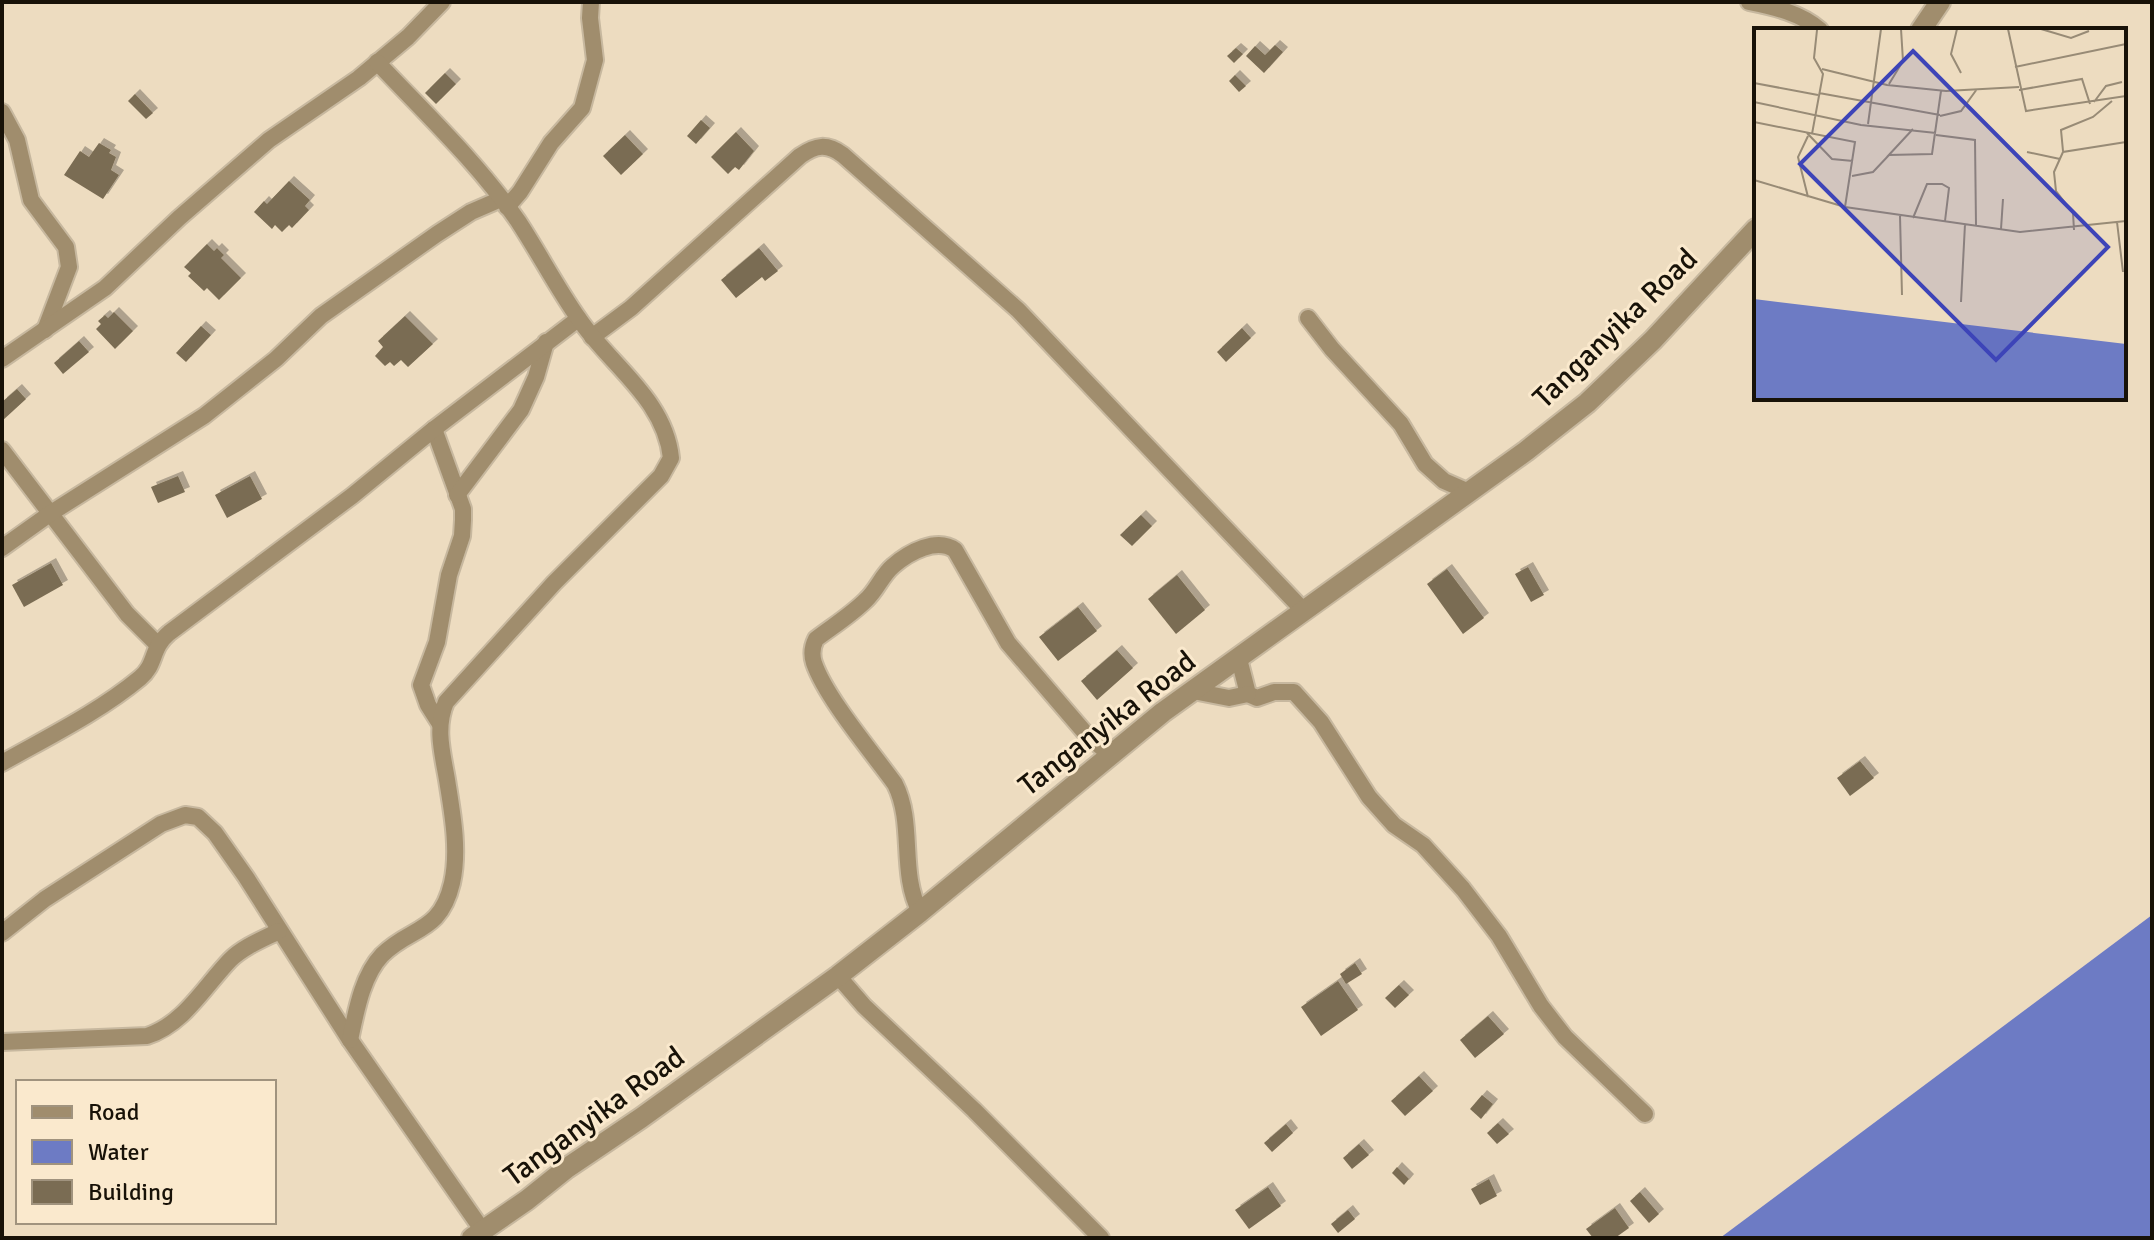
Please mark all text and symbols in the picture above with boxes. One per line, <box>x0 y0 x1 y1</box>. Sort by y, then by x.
inset map <box>1754 28 2126 400</box>
street label: Tanganyika Road <box>1525 241 1705 416</box>
street label: Tanganyika Road <box>1011 643 1203 804</box>
street label: Tanganyika Road <box>497 1038 692 1194</box>
legend <box>16 1080 276 1224</box>
text: Road <box>88 1097 139 1127</box>
text: Water <box>88 1137 149 1167</box>
text: Building <box>88 1177 174 1207</box>

